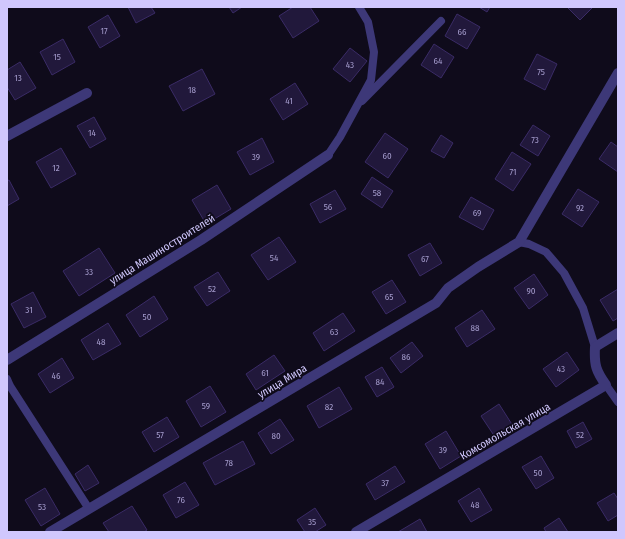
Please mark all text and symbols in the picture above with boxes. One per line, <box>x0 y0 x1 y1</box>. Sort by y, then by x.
house number: 17 <box>100 26 108 36</box>
house number: 66 <box>458 27 467 37</box>
house number: 15 <box>53 52 61 62</box>
house number: 64 <box>434 56 443 66</box>
house number: 43 <box>346 60 354 70</box>
house number: 75 <box>537 67 545 77</box>
house number: 13 <box>14 73 22 83</box>
house number: 18 <box>188 85 197 95</box>
house number: 41 <box>285 96 293 106</box>
house number: 14 <box>88 128 97 138</box>
house number: 73 <box>531 135 539 145</box>
house number: 60 <box>382 151 392 161</box>
house number: 39 <box>252 152 260 162</box>
house number: 12 <box>52 163 60 173</box>
house number: 71 <box>509 167 517 177</box>
house number: 58 <box>373 188 382 198</box>
house number: 56 <box>324 202 333 212</box>
house number: 92 <box>576 203 584 213</box>
house number: 69 <box>473 208 481 218</box>
street label: улица Машиностроителей <box>107 212 218 287</box>
house number: 54 <box>270 253 279 263</box>
house number: 67 <box>421 254 429 264</box>
house number: 33 <box>85 267 93 277</box>
house number: 52 <box>208 284 216 294</box>
house number: 90 <box>526 286 536 296</box>
house number: 65 <box>385 292 393 302</box>
house number: 31 <box>25 305 33 315</box>
house number: 50 <box>143 312 152 322</box>
house number: 88 <box>470 323 480 333</box>
house number: 63 <box>330 327 338 337</box>
house number: 48 <box>97 337 106 347</box>
house number: 86 <box>402 352 411 362</box>
street label: улица Мира <box>255 362 309 401</box>
house number: 43 <box>557 364 565 374</box>
house number: 61 <box>261 368 269 378</box>
house number: 46 <box>52 371 61 381</box>
house number: 84 <box>376 377 385 387</box>
street label: Комсомольская улица <box>458 400 553 463</box>
house number: 59 <box>202 401 210 411</box>
house number: 82 <box>325 402 333 412</box>
house number: 57 <box>156 430 164 440</box>
house number: 52 <box>576 430 584 440</box>
house number: 80 <box>271 431 281 441</box>
house number: 39 <box>439 445 447 455</box>
house number: 78 <box>225 458 233 468</box>
house number: 50 <box>534 468 543 478</box>
house number: 37 <box>381 478 389 488</box>
house number: 76 <box>177 495 185 505</box>
house number: 48 <box>471 500 480 510</box>
house number: 53 <box>38 502 46 512</box>
house number: 35 <box>308 517 316 527</box>

